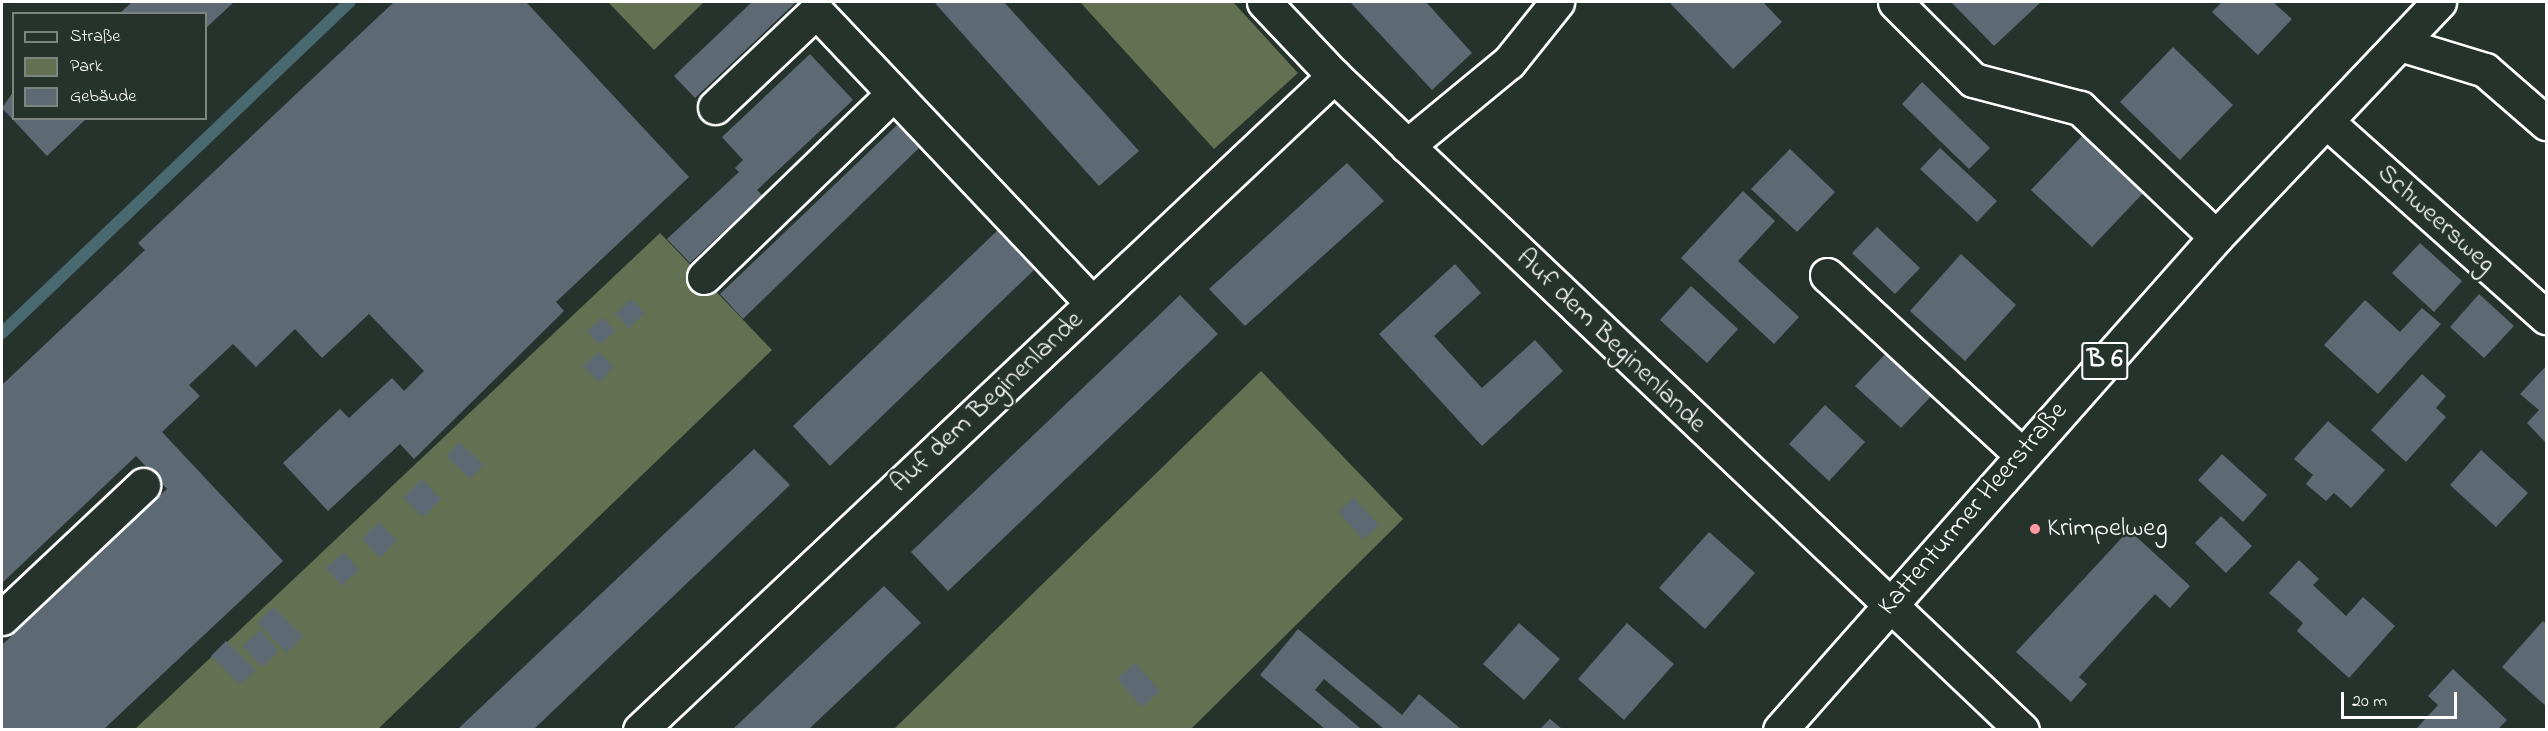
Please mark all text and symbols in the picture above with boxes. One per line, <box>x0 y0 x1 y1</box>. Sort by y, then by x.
legend <box>12 12 207 120</box>
text: Straße <box>70 24 120 50</box>
text: Park <box>70 54 103 80</box>
text: Gebäude <box>70 84 136 110</box>
street label: Schweersweg <box>2370 157 2502 281</box>
street label: Auf dem Beginenlande <box>1509 242 1713 440</box>
street label: Auf dem Beginenlande <box>884 304 1090 500</box>
road number: B 6 <box>2081 338 2129 384</box>
street label: Kattenturmer Heerstraße <box>1871 396 2075 622</box>
place label: Krimpelweg <box>2047 513 2168 545</box>
marker: Krimpelweg <box>2028 522 2042 536</box>
scale bar <box>2344 680 2460 718</box>
text: 20 m <box>2352 689 2387 715</box>

